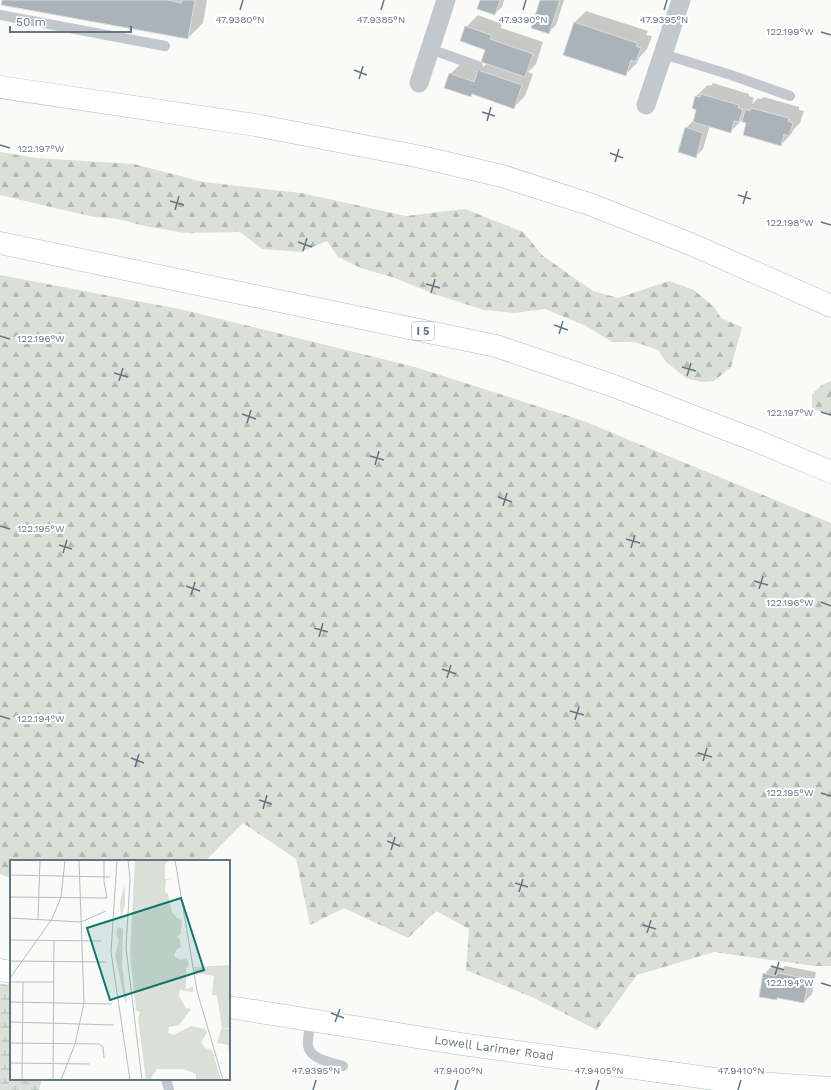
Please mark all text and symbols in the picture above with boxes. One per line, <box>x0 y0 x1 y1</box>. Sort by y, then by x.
scale bar <box>10 8 131 34</box>
text: 47.9380°N <box>215 14 265 25</box>
text: 47.9385°N <box>357 14 405 25</box>
text: 47.9390°N <box>498 14 548 25</box>
text: 47.9395°N <box>640 14 688 25</box>
text: 50 m <box>16 15 46 29</box>
text: 122.199°W <box>766 26 814 37</box>
text: 122.197°W <box>18 143 65 154</box>
text: 122.198°W <box>766 217 814 228</box>
road number: I 5 <box>412 322 434 340</box>
text: 122.196°W <box>17 333 65 344</box>
text: 122.197°W <box>767 407 814 418</box>
text: 122.195°W <box>17 523 65 534</box>
text: 122.196°W <box>766 597 814 608</box>
text: 122.194°W <box>17 713 65 724</box>
text: 122.195°W <box>766 787 814 798</box>
inset map <box>10 860 230 1080</box>
text: 122.194°W <box>766 977 814 988</box>
street label: Lowell Larimer Road <box>434 1033 554 1063</box>
text: 47.9395°N <box>292 1065 340 1076</box>
text: 47.9400°N <box>433 1065 483 1076</box>
text: 47.9405°N <box>574 1065 624 1076</box>
text: 47.9410°N <box>717 1065 765 1076</box>

